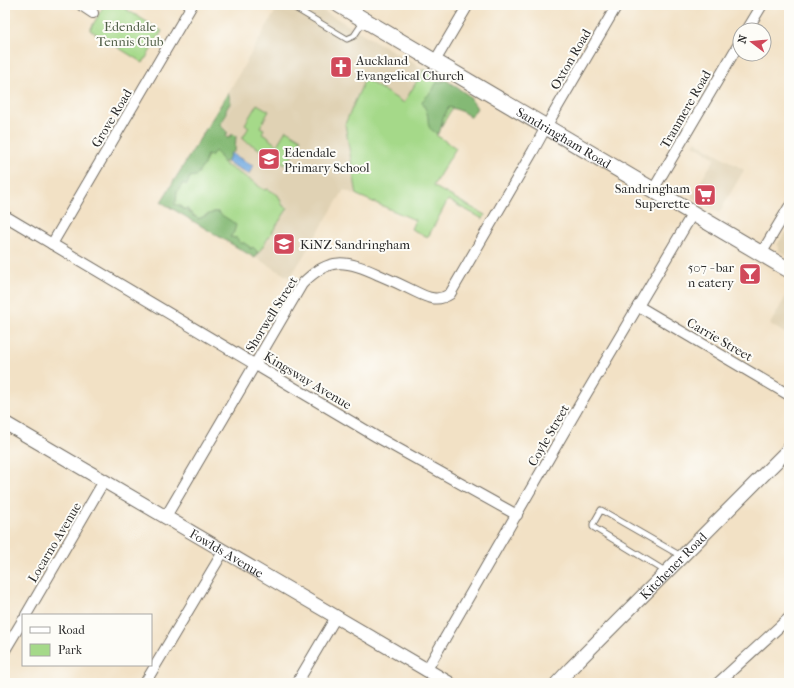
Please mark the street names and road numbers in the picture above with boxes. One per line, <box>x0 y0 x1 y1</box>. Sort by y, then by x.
street label: Oxton Road <box>547 25 594 92</box>
street label: Tranmere Road <box>657 67 714 151</box>
street label: Grove Road <box>88 86 135 150</box>
street label: Sandringham Road <box>514 104 614 172</box>
street label: Shorwell Street <box>242 273 301 355</box>
street label: Carrie Street <box>684 315 755 364</box>
street label: Kingsway Avenue <box>261 348 355 413</box>
street label: Coyle Street <box>525 401 572 469</box>
street label: Locarno Avenue <box>25 499 84 585</box>
street label: Fowlds Avenue <box>187 526 267 581</box>
street label: Kitchener Road <box>637 529 710 603</box>

